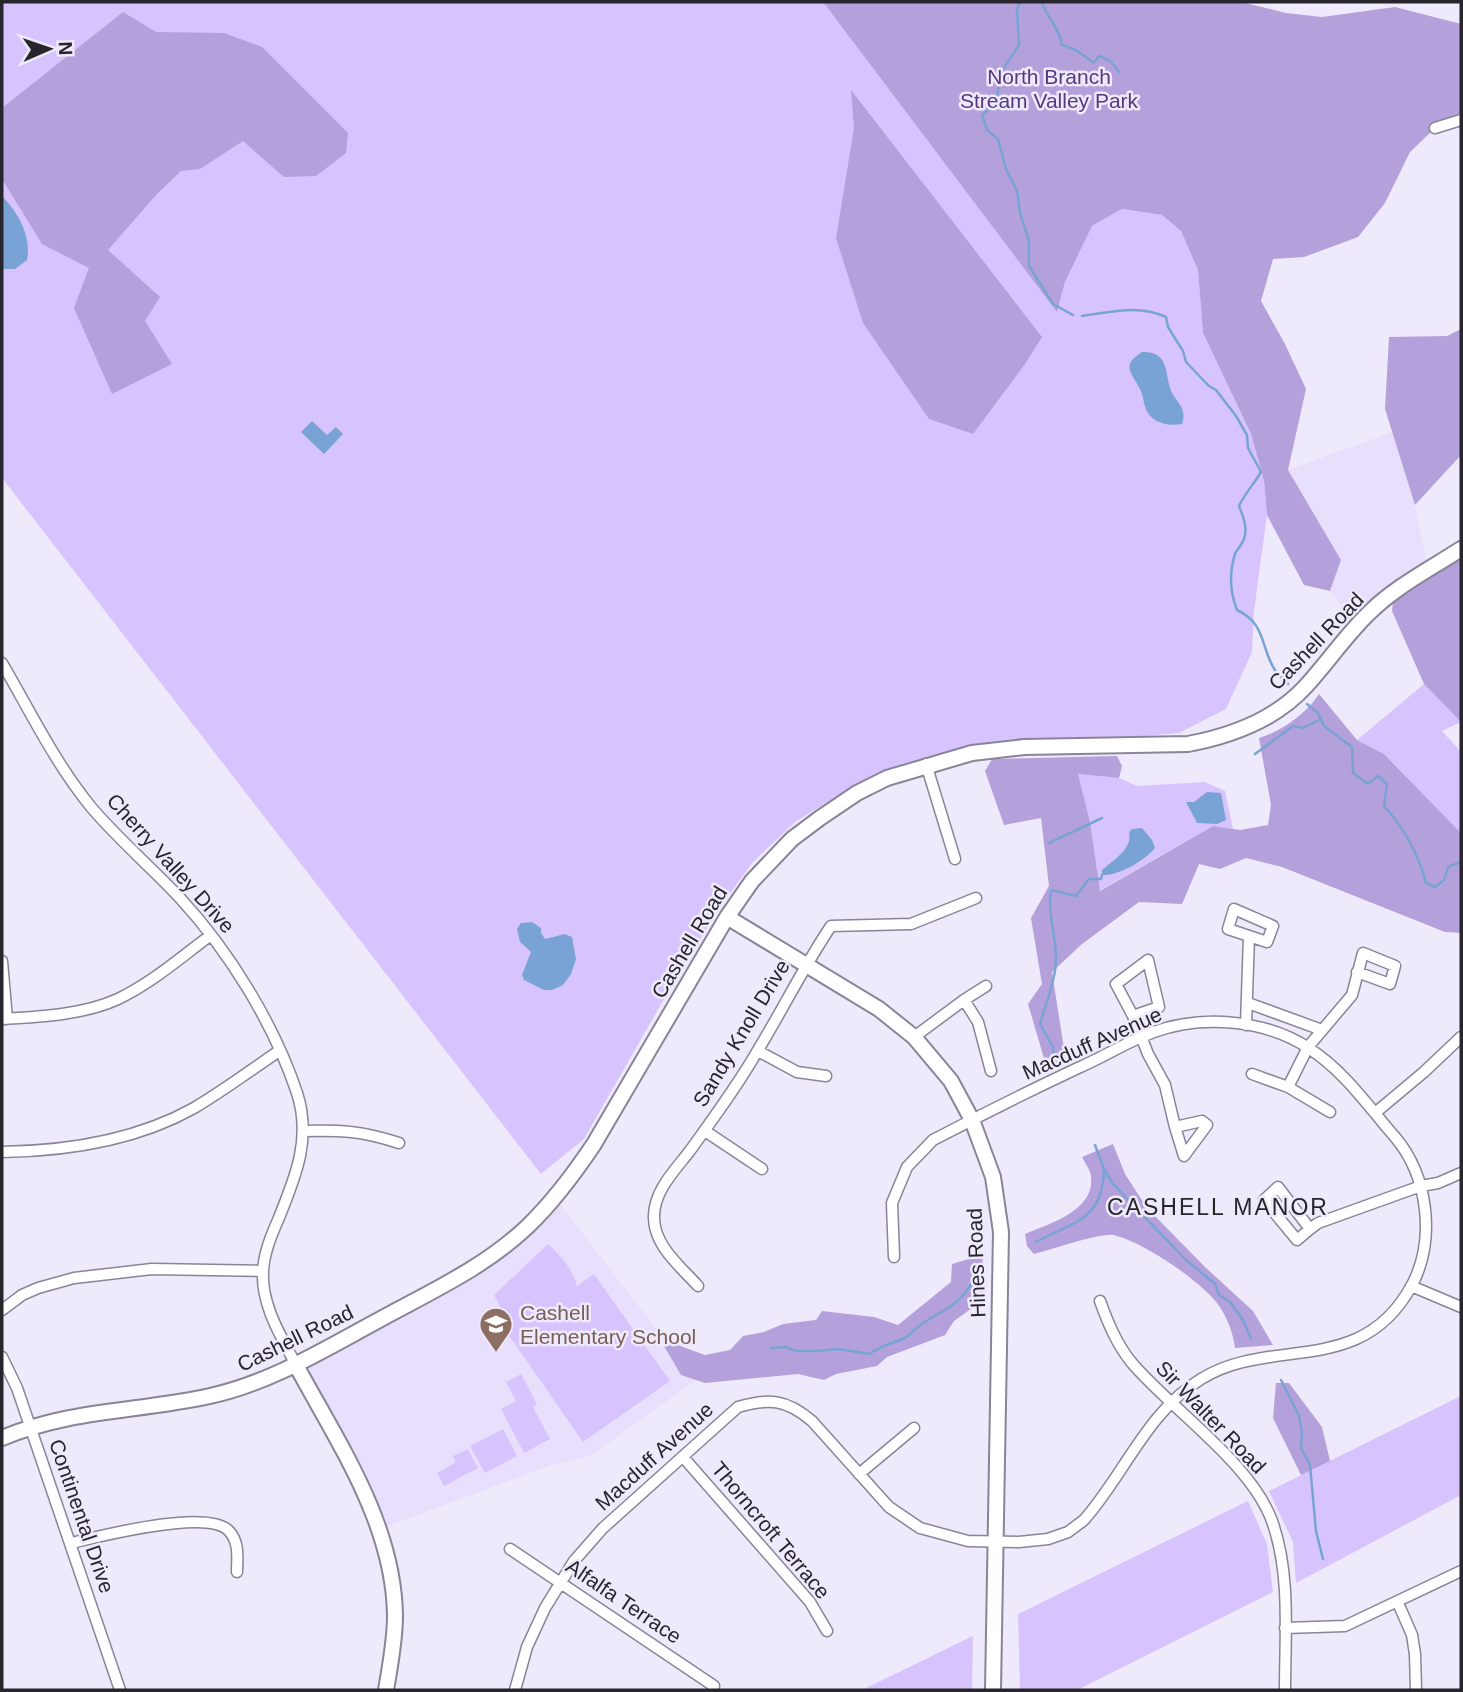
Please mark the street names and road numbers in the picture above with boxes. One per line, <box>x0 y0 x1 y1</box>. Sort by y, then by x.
street label: Cashell Road <box>1264 588 1368 694</box>
street label: Cherry Valley Drive <box>102 789 240 937</box>
street label: Cashell Road <box>647 882 731 1002</box>
street label: Sandy Knoll Drive <box>688 956 794 1110</box>
street label: Macduff Avenue <box>1019 1002 1165 1084</box>
street label: Hines Road <box>963 1208 989 1318</box>
street label: Cashell Road <box>233 1300 357 1376</box>
street label: Sir Walter Road <box>1152 1356 1270 1478</box>
street label: Macduff Avenue <box>591 1397 717 1515</box>
street label: Continental Drive <box>45 1436 119 1596</box>
street label: Thorncroft Terrace <box>707 1457 835 1603</box>
street label: Alfalfa Terrace <box>562 1554 686 1648</box>

